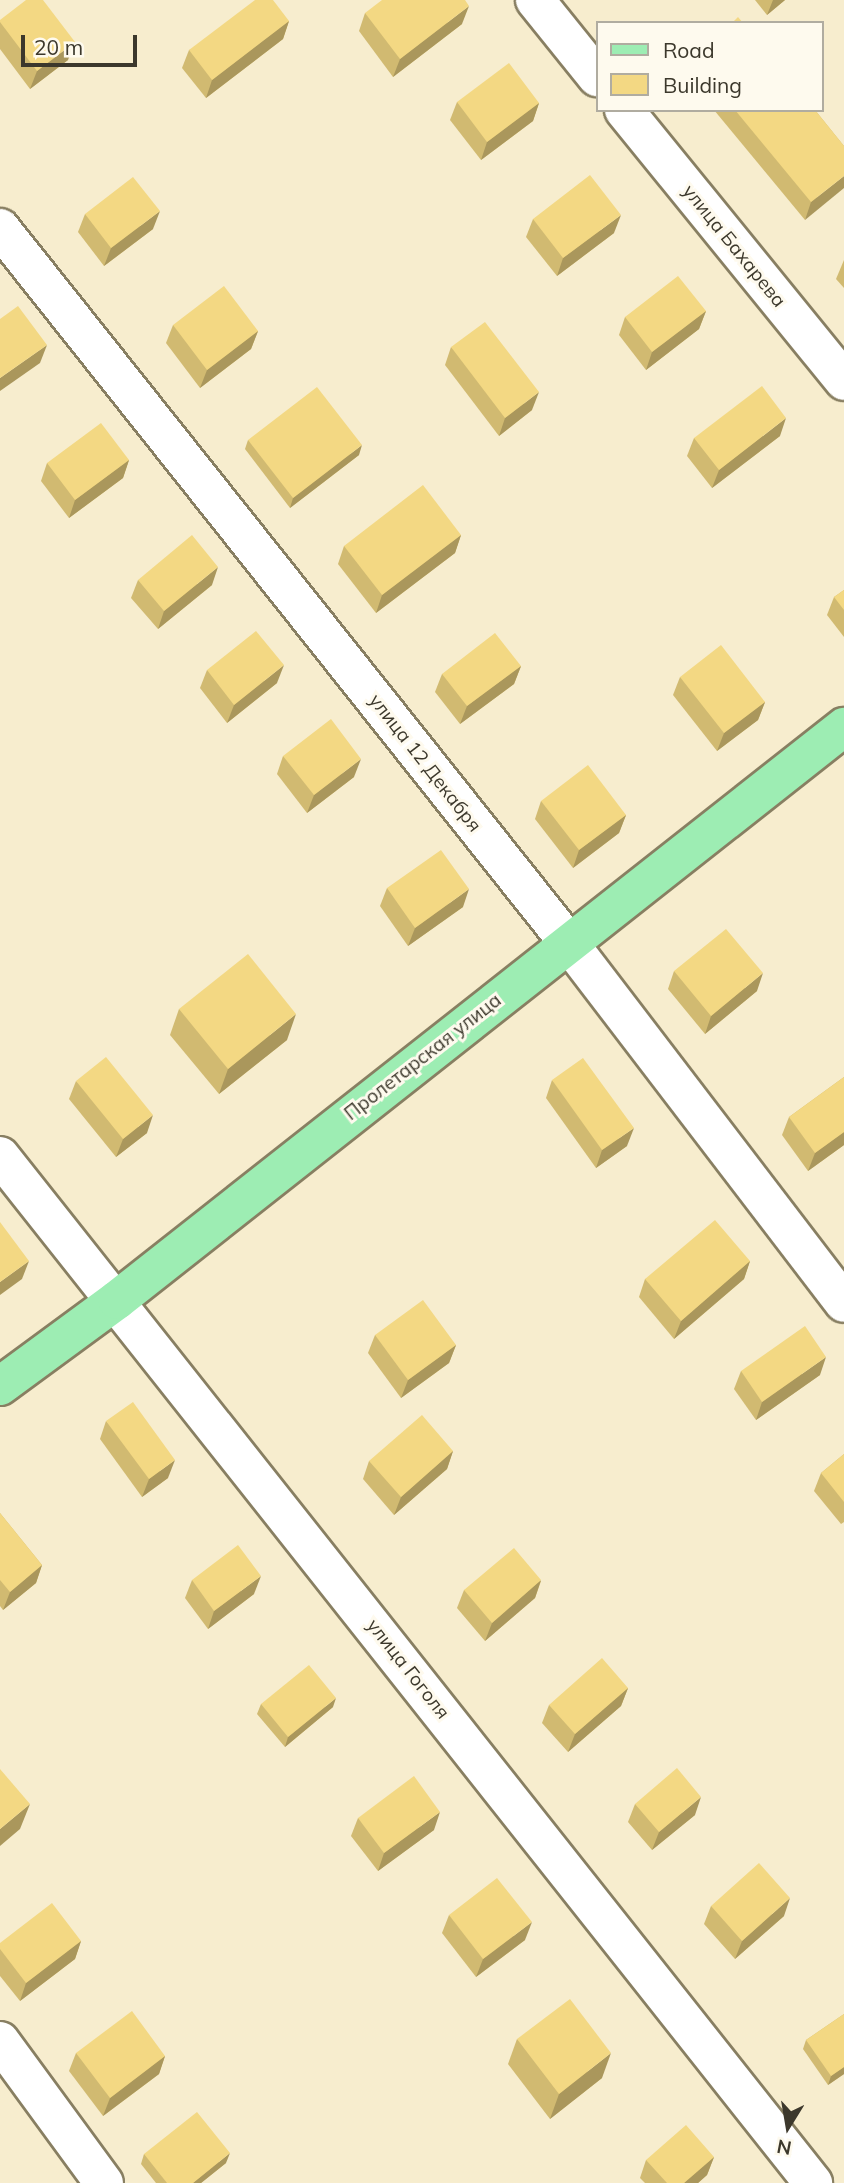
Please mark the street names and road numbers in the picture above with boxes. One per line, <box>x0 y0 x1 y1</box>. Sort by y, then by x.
street label: улица Бахарева <box>678 180 790 312</box>
street label: улица 12 Декабря <box>364 689 486 837</box>
street label: Пролетарская улица <box>340 989 506 1125</box>
street label: улица Гоголя <box>362 1614 454 1724</box>

